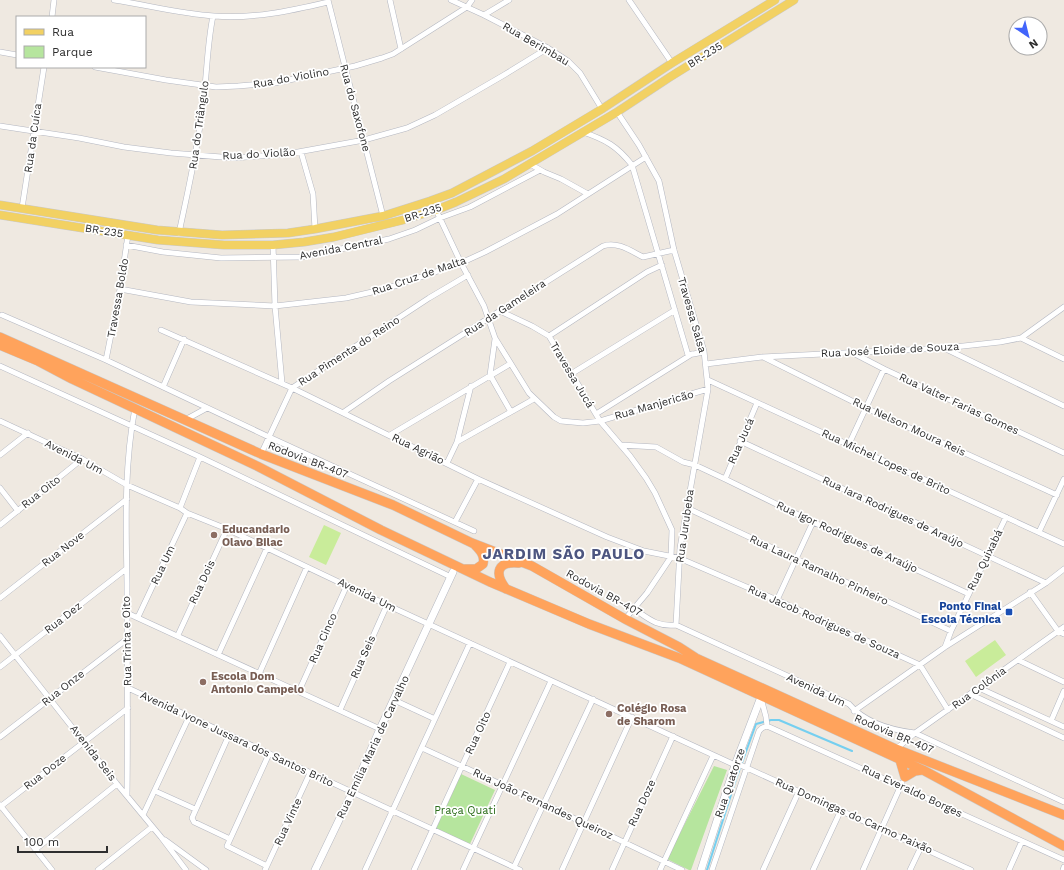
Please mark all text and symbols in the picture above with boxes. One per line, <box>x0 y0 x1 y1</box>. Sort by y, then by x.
legend <box>16 16 146 68</box>
north arrow <box>1008 16 1048 56</box>
street label: Rua Berimbau <box>500 20 572 68</box>
text: Rua <box>52 25 74 39</box>
text: N <box>1026 36 1041 51</box>
street label: BR-235 <box>685 39 725 71</box>
text: Parque <box>52 45 93 59</box>
street label: Rua do Saxofone <box>337 63 373 153</box>
street label: Rua do Violino <box>252 65 330 91</box>
street label: Rua do Triângulo <box>186 80 212 170</box>
street label: Rua da Cuíca <box>22 102 44 174</box>
street label: Rua do Violão <box>222 146 296 162</box>
street label: BR-235 <box>403 201 443 225</box>
street label: BR-235 <box>84 222 124 240</box>
street label: Avenida Central <box>298 233 384 262</box>
street label: Rua Cruz de Malta <box>370 254 468 298</box>
street label: Travessa Boldo <box>105 257 131 339</box>
street label: Travessa Salsa <box>675 276 709 354</box>
street label: Rua da Gameleira <box>462 277 548 339</box>
street label: Rua Pimenta do Reino <box>296 313 402 389</box>
street label: Travessa Jucá <box>547 340 597 410</box>
street label: Rua José Eloide de Souza <box>820 340 960 360</box>
street label: Rua Valter Farias Gomes <box>897 370 1021 438</box>
street label: Rua Manjericão <box>613 387 695 423</box>
street label: Rua Nelson Moura Reis <box>850 395 968 459</box>
street label: Rua Jucá <box>725 416 757 466</box>
street label: Rua Michel Lopes de Brito <box>819 426 953 498</box>
street label: Rua Agrião <box>390 431 446 467</box>
street label: Avenida Um <box>43 437 105 477</box>
street label: Rodovia BR-407 <box>266 439 350 481</box>
street label: Rua Oito <box>19 473 63 511</box>
street label: Rua Iara Rodrigues de Araújo <box>820 473 966 551</box>
street label: Rua Jurubeba <box>673 488 697 564</box>
street label: Rua Igor Rodrigues de Araújo <box>774 498 920 576</box>
place label: Educandario Olavo Bilac <box>222 523 290 549</box>
street label: Rua Quixabá <box>965 527 1005 593</box>
street label: Rua Nove <box>39 528 87 570</box>
marker: Educandario Olavo Bilac <box>209 530 219 540</box>
street label: Rua Laura Ramalho Pinheiro <box>748 532 890 608</box>
street label: Rua Um <box>148 543 178 587</box>
district label: JARDIM SÃO PAULO <box>483 545 645 563</box>
street label: Rua Dois <box>186 558 218 606</box>
street label: Rodovia BR-407 <box>564 567 644 619</box>
street label: Avenida Um <box>336 575 398 615</box>
street label: Rua Jacob Rodrigues de Souza <box>746 582 902 662</box>
street label: Rua Trinta e Oito <box>120 596 134 686</box>
street label: Rua Dez <box>42 599 84 637</box>
place label: Ponto Final Escola Técnica <box>921 600 1002 626</box>
marker: Ponto Final Escola Técnica <box>1004 607 1014 617</box>
street label: Rua Cinco <box>306 611 340 665</box>
street label: Rua Seis <box>348 633 378 681</box>
street label: Rua Colônia <box>949 664 1009 712</box>
street label: Rua Onze <box>39 667 87 709</box>
place label: Escola Dom Antonio Campelo <box>211 670 304 696</box>
street label: Avenida Um <box>784 671 848 709</box>
street label: Rua Emília Maria de Carvalho <box>334 673 412 821</box>
marker: Escola Dom Antonio Campelo <box>198 677 208 687</box>
street label: Avenida Ivone Jussara dos Santos Brito <box>138 688 336 790</box>
place label: Colégio Rosa de Sharom <box>617 702 687 728</box>
street label: Rua Oito <box>462 709 494 757</box>
marker: Colégio Rosa de Sharom <box>604 709 614 719</box>
street label: Rodovia BR-407 <box>852 711 936 757</box>
street label: Avenida Seis <box>67 722 119 784</box>
street label: Rua Quatorze <box>712 747 748 819</box>
street label: Rua Doze <box>21 751 69 793</box>
street label: Rua Everaldo Borges <box>860 762 965 820</box>
street label: Rua João Fernandes Queiroz <box>471 766 615 842</box>
street label: Rua Domingas do Carmo Paixão <box>773 775 935 857</box>
street label: Rua Doze <box>625 777 659 829</box>
street label: Rua Vinte <box>271 796 305 848</box>
park label: Praça Quati <box>434 804 496 817</box>
scale bar <box>18 828 107 854</box>
text: 100 m <box>24 835 59 849</box>

